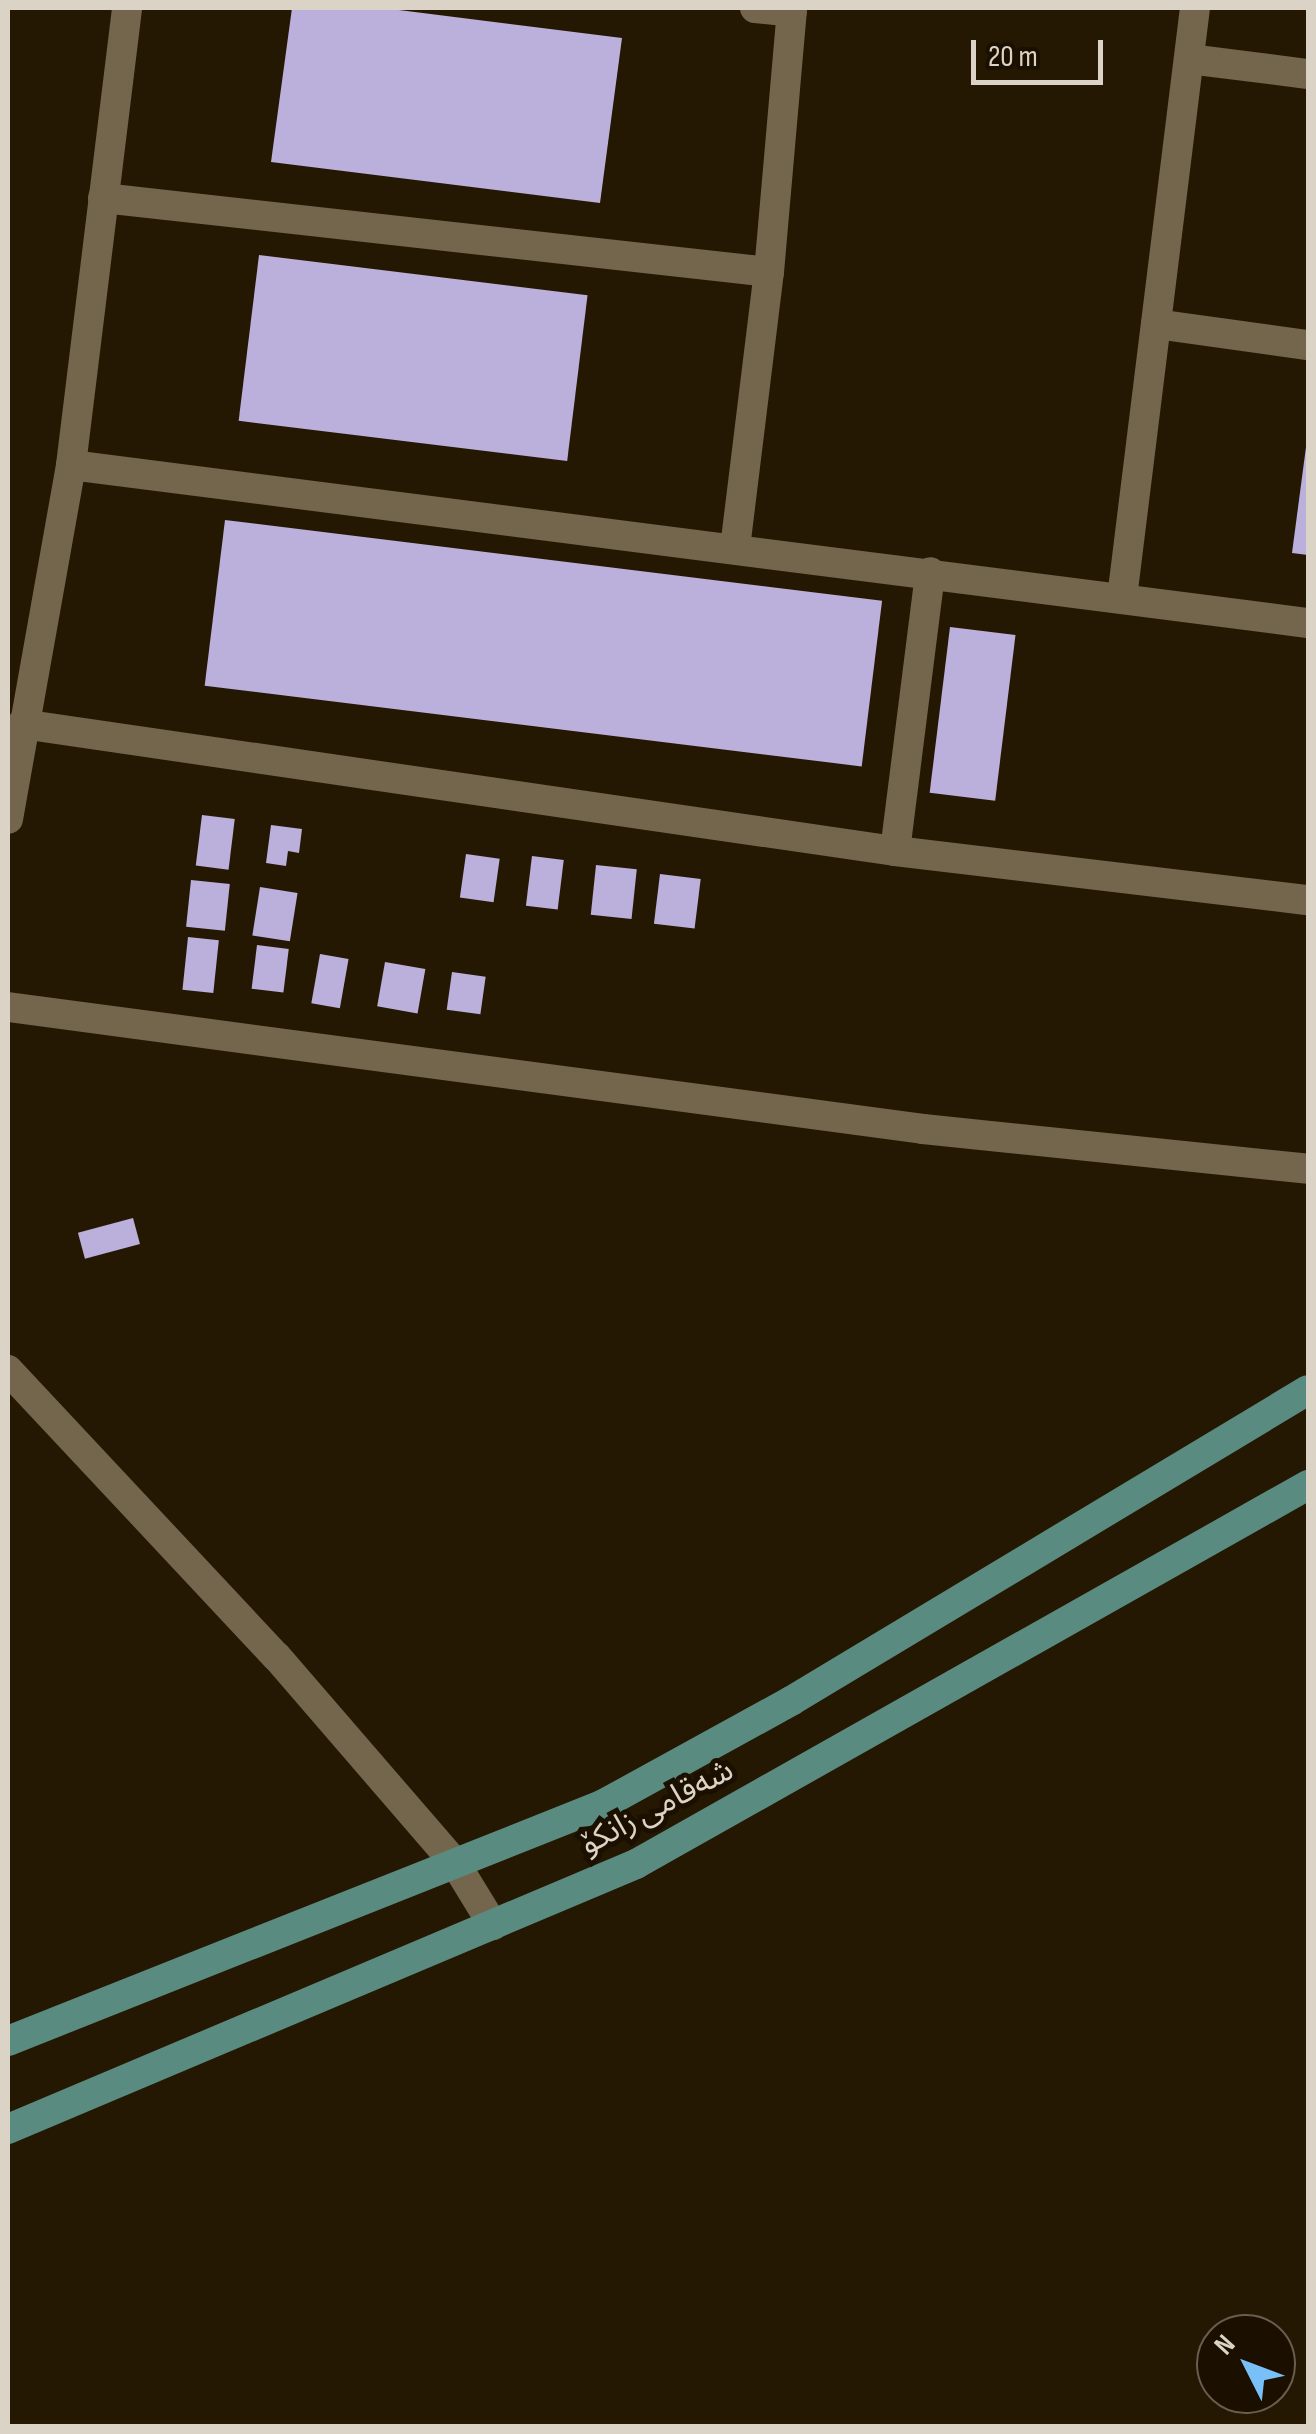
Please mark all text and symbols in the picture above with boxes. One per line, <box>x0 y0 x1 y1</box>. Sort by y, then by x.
scale bar <box>976 20 1108 82</box>
text: 20 m <box>988 39 1038 75</box>
street label: شەقامی زانکۆ <box>574 1752 740 1864</box>
north arrow <box>1196 2314 1296 2414</box>
text: N <box>1208 2328 1242 2362</box>

